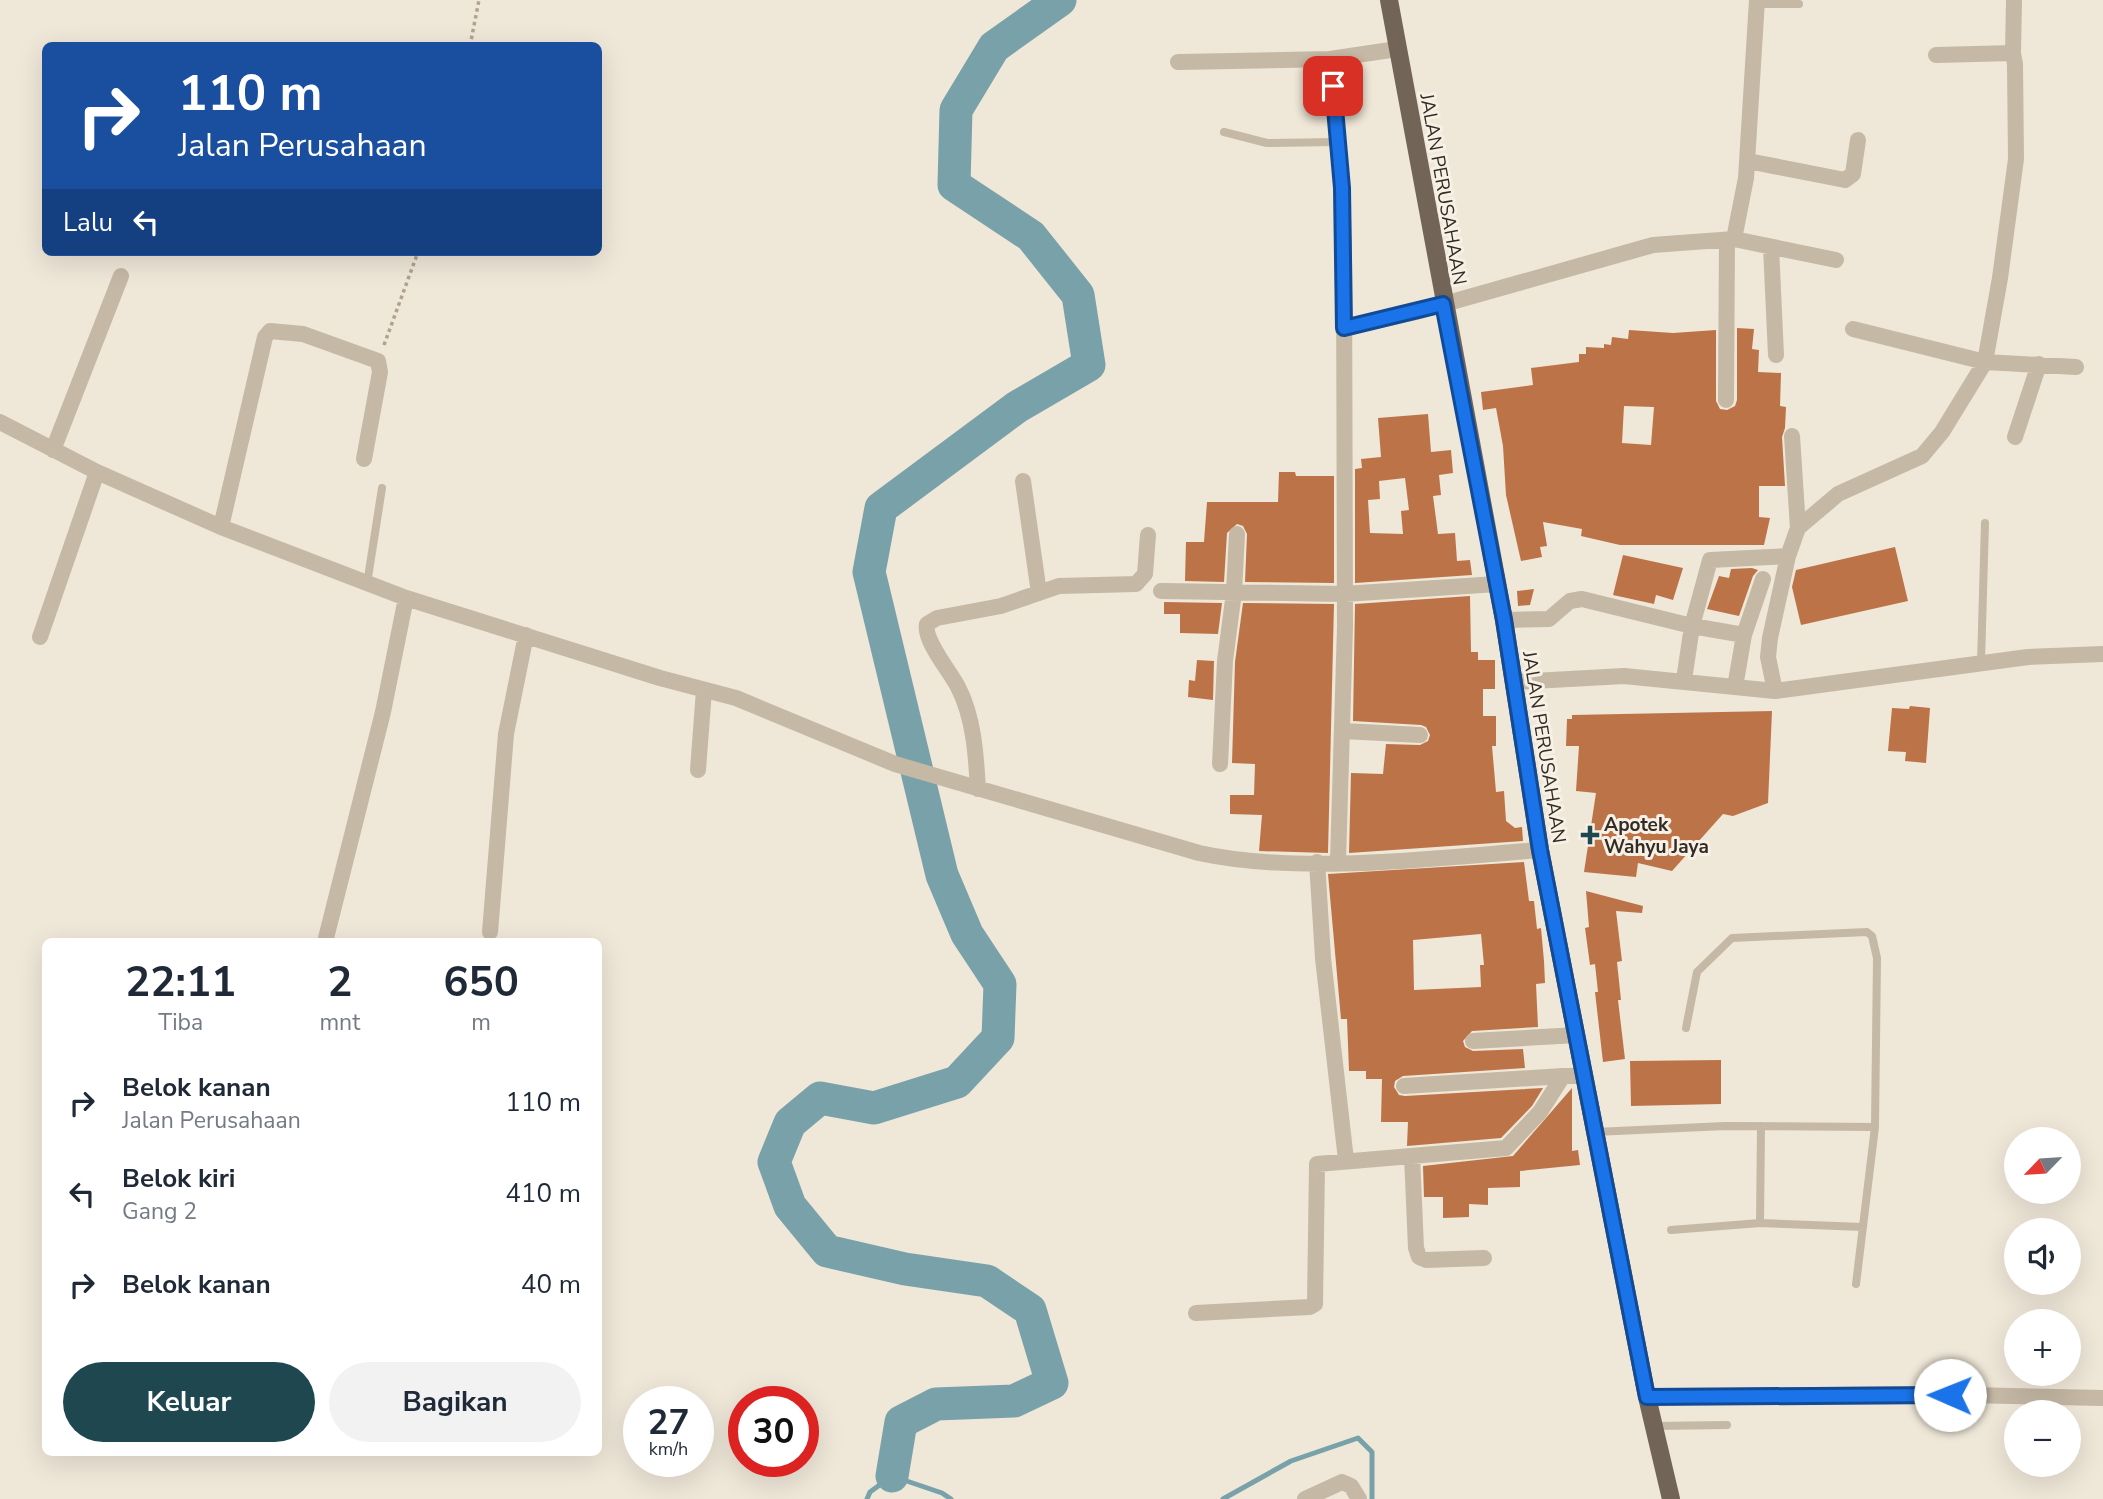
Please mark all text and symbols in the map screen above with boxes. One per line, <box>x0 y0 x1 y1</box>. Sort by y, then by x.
pin <box>1303 56 1363 116</box>
text: 110 m <box>178 60 322 127</box>
icon: arrive <box>1314 67 1352 105</box>
icon: right <box>63 70 154 161</box>
street label: JALAN PERUSAHAAN <box>1413 90 1473 287</box>
text: Jalan Perusahaan <box>178 124 427 167</box>
icon: left <box>127 203 165 241</box>
text: Lalu <box>63 205 113 240</box>
street label: JALAN PERUSAHAAN <box>1516 648 1572 845</box>
place label: Apotek Wahyu Jaya <box>1604 812 1709 860</box>
marker: Apotek Wahyu Jaya <box>1582 827 1598 843</box>
text: 22:11 <box>125 954 236 1011</box>
text: 2 <box>327 954 352 1011</box>
text: 650 <box>443 954 519 1011</box>
text: Tiba <box>158 1007 203 1038</box>
text: mnt <box>319 1007 360 1038</box>
text: m <box>471 1007 491 1038</box>
text: Belok kanan <box>122 1070 271 1105</box>
icon: right <box>63 1084 101 1122</box>
text: 110 m <box>505 1085 581 1120</box>
text: Jalan Perusahaan <box>122 1105 301 1136</box>
north arrow <box>2004 1127 2081 1204</box>
map controls <box>2004 1127 2081 1477</box>
text: Belok kiri <box>122 1161 235 1196</box>
icon: left <box>63 1175 101 1213</box>
text: 410 m <box>505 1176 581 1211</box>
text: Gang 2 <box>122 1196 197 1227</box>
button: sound <box>2004 1218 2081 1295</box>
icon: right <box>63 1266 101 1304</box>
text: Belok kanan <box>122 1267 271 1302</box>
text: 40 m <box>521 1267 581 1302</box>
button: + <box>2004 1309 2081 1386</box>
position arrow <box>1913 1358 1987 1432</box>
button: Keluar <box>63 1362 315 1442</box>
button: Bagikan <box>329 1362 581 1442</box>
speed limit sign: 30 <box>728 1386 819 1477</box>
text: 27 <box>647 1399 690 1446</box>
button: − <box>2004 1400 2081 1477</box>
text: km/h <box>649 1437 688 1461</box>

